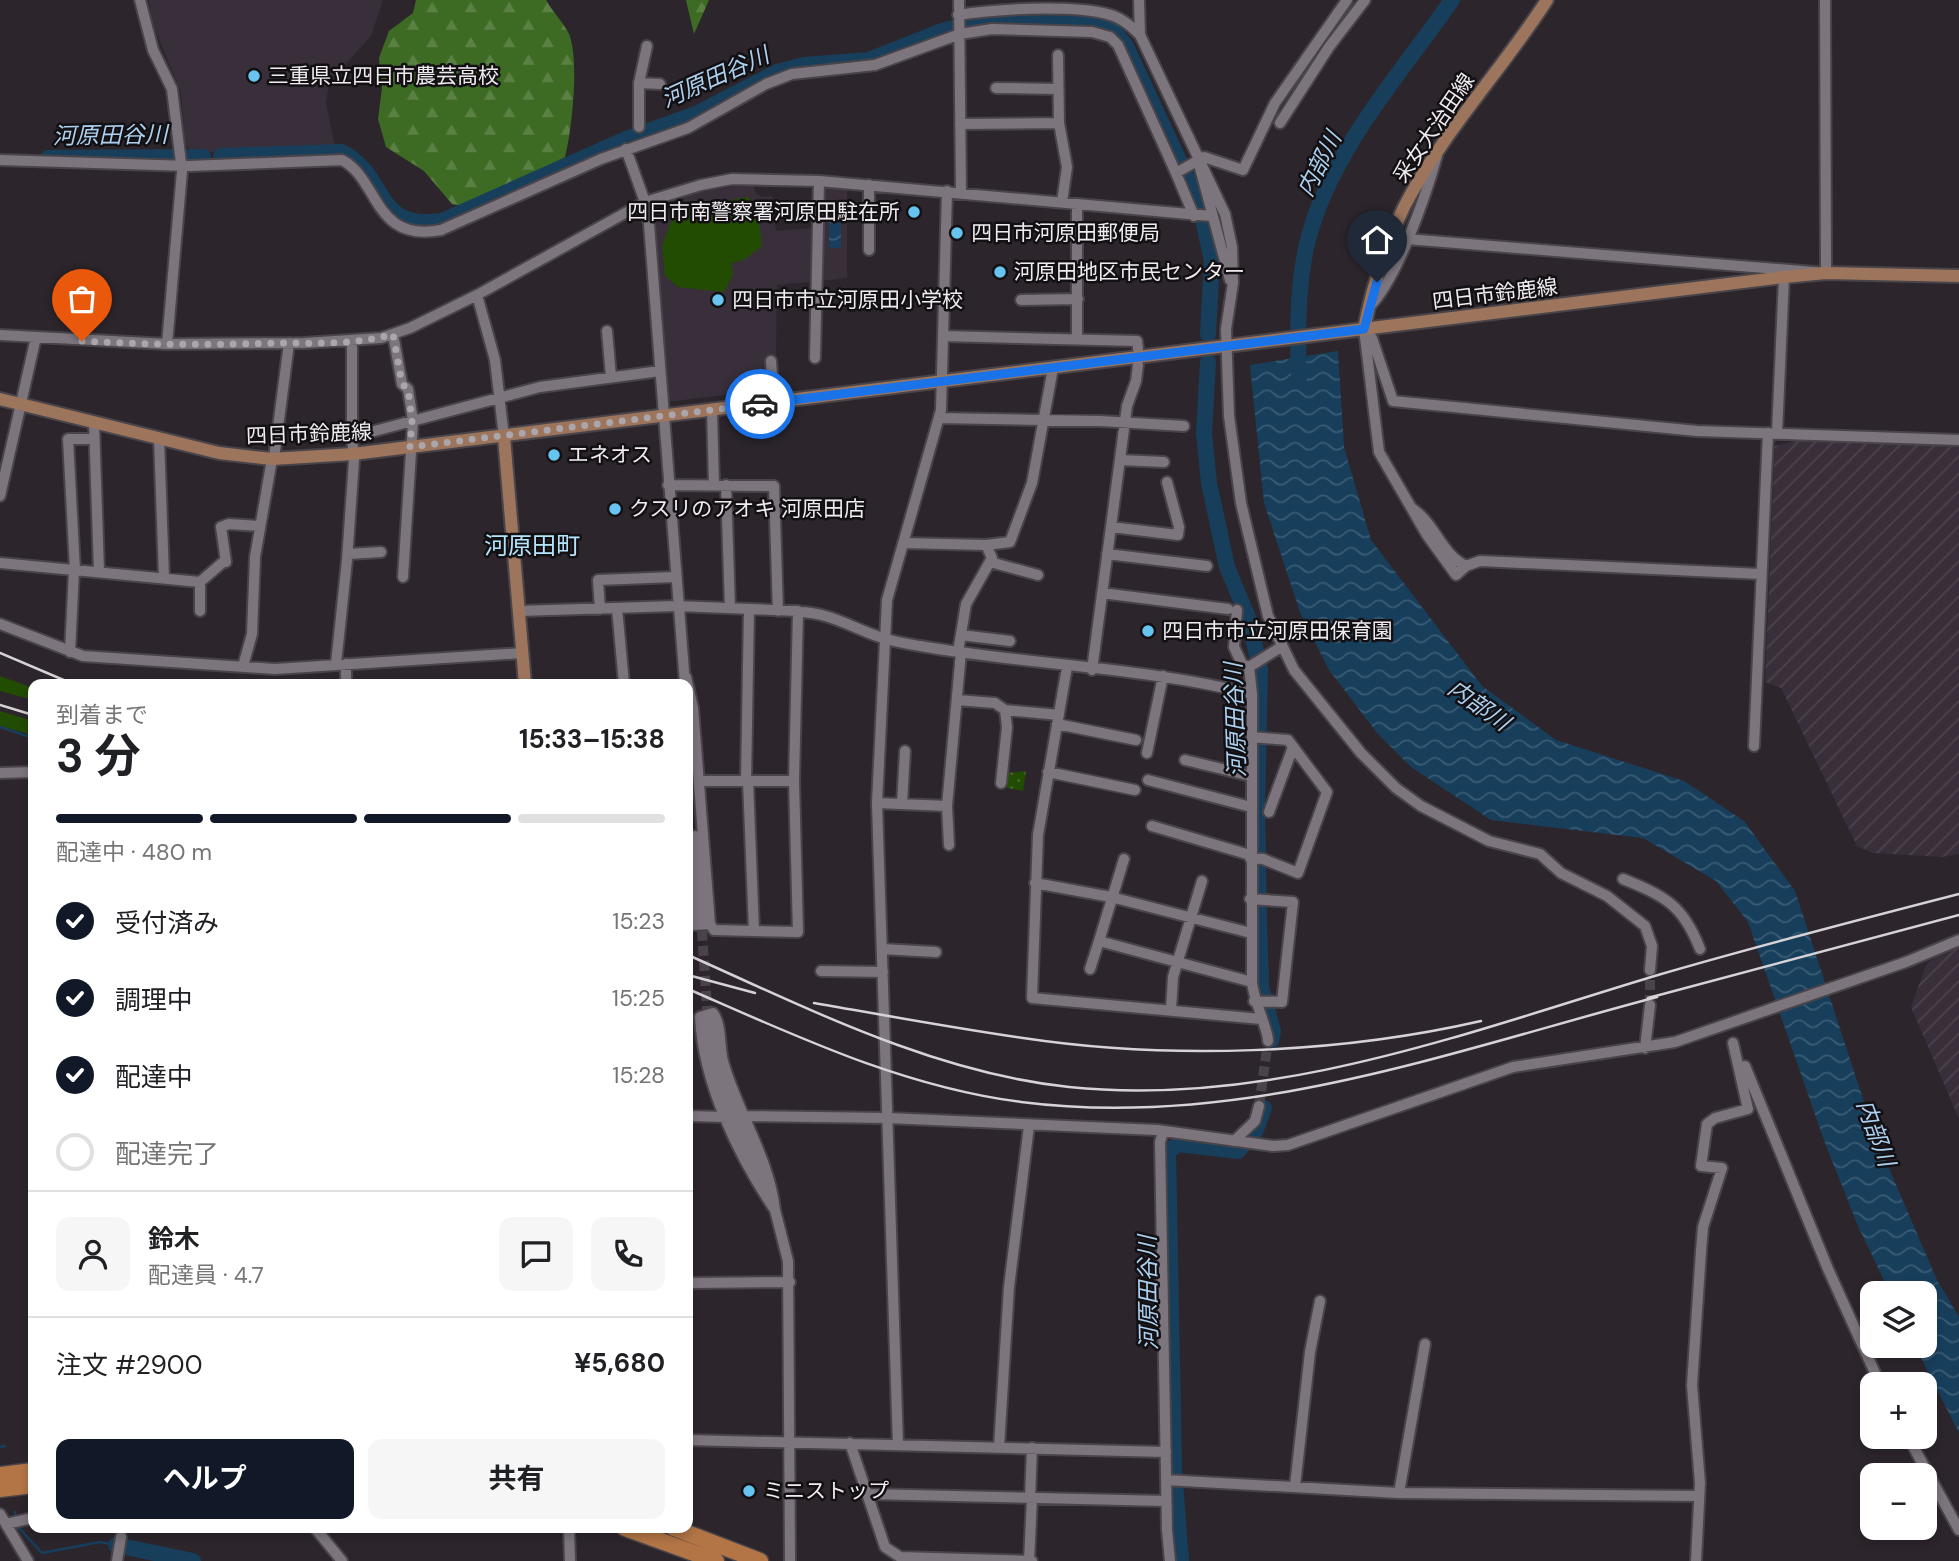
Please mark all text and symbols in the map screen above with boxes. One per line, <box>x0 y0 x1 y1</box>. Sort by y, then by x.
water label: 河原田谷川 <box>656 39 776 114</box>
place label: 三重県立四日市農芸高校 <box>268 62 499 90</box>
marker: 三重県立四日市農芸高校 <box>246 68 262 84</box>
street label: 采女大治田線 <box>1387 68 1481 188</box>
water label: 河原田谷川 <box>52 119 171 151</box>
water label: 内部川 <box>1290 124 1349 202</box>
place label: 四日市南警察署河原田駐在所 <box>627 198 900 226</box>
marker: 四日市南警察署河原田駐在所 <box>906 204 922 220</box>
pin <box>1347 210 1407 282</box>
place label: 四日市河原田郵便局 <box>971 219 1160 247</box>
icon: home <box>1358 221 1396 259</box>
marker: 四日市河原田郵便局 <box>949 225 965 241</box>
place label: 河原田地区市民センター <box>1014 258 1245 286</box>
marker: 河原田地区市民センター <box>992 264 1008 280</box>
pin <box>52 269 112 341</box>
street label: 四日市鈴鹿線 <box>1431 272 1559 316</box>
icon: bag <box>63 280 101 318</box>
place label: 四日市市立河原田小学校 <box>732 286 963 314</box>
marker: 四日市市立河原田小学校 <box>710 292 726 308</box>
courier <box>725 369 795 439</box>
icon: car <box>741 385 779 423</box>
street label: 四日市鈴鹿線 <box>246 418 372 450</box>
place label: エネオス <box>568 441 652 469</box>
marker: エネオス <box>546 447 562 463</box>
place label: クスリのアオキ 河原田店 <box>629 495 865 523</box>
marker: クスリのアオキ 河原田店 <box>607 501 623 517</box>
district label: 河原田町 <box>484 530 580 561</box>
place label: 四日市市立河原田保育園 <box>1162 617 1393 645</box>
marker: 四日市市立河原田保育園 <box>1140 623 1156 639</box>
water label: 河原田谷川 <box>1218 659 1252 778</box>
water label: 内部川 <box>1442 673 1518 739</box>
text: 到着まで <box>56 700 148 730</box>
text: 15:33–15:38 <box>519 722 665 756</box>
text: 3 分 <box>56 726 141 786</box>
text: 配達中 · 480 m <box>56 837 212 867</box>
icon: check <box>56 902 94 940</box>
text: 受付済み <box>115 906 219 940</box>
text: 15:23 <box>612 906 665 936</box>
icon: check <box>56 979 94 1017</box>
text: 調理中 <box>115 983 193 1017</box>
text: 15:25 <box>612 983 665 1013</box>
icon: check <box>56 1056 94 1094</box>
text: 配達中 <box>115 1060 193 1094</box>
text: 15:28 <box>612 1060 665 1090</box>
water label: 内部川 <box>1850 1095 1903 1173</box>
text: 配達完了 <box>115 1137 219 1171</box>
button: person <box>56 1217 130 1291</box>
button: chat <box>499 1217 573 1291</box>
button: phone <box>591 1217 665 1291</box>
text: 鈴木 <box>148 1222 200 1256</box>
water label: 河原田谷川 <box>1132 1232 1164 1351</box>
text: 配達員 · 4.7 <box>148 1260 264 1290</box>
map controls <box>1860 1281 1937 1540</box>
button: layers <box>1860 1281 1937 1358</box>
text: ¥5,680 <box>574 1346 665 1380</box>
text: 注文 #2900 <box>56 1348 202 1382</box>
button: + <box>1860 1372 1937 1449</box>
button: ヘルプ <box>56 1439 354 1519</box>
button: 共有 <box>368 1439 665 1519</box>
button: − <box>1860 1463 1937 1540</box>
place label: ミニストップ <box>763 1477 889 1505</box>
marker: ミニストップ <box>741 1483 757 1499</box>

